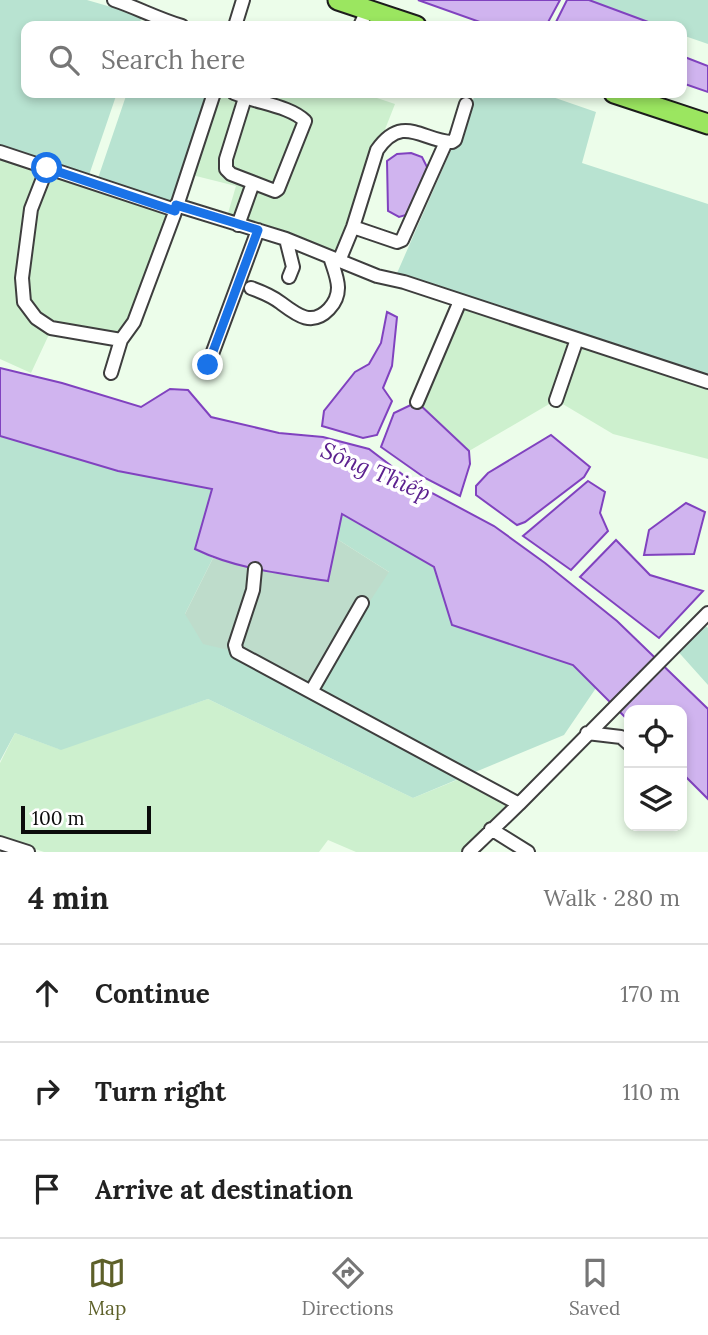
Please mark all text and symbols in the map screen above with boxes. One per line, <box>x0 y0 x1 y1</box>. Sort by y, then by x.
search box <box>21 21 687 98</box>
icon: search <box>45 41 83 79</box>
text: Search here <box>101 43 245 76</box>
route start <box>31 152 62 183</box>
route end <box>192 349 223 380</box>
water label: Sông Thiếp <box>317 435 435 507</box>
map controls <box>624 705 687 831</box>
button: locate <box>624 705 687 768</box>
button: layers <box>624 768 687 831</box>
scale bar <box>21 803 150 835</box>
text: 100 m <box>32 806 85 830</box>
text: 4 min <box>28 879 109 917</box>
text: Walk · 280 m <box>544 883 680 912</box>
icon: ahead <box>28 974 66 1012</box>
text: Continue <box>95 977 210 1010</box>
text: 170 m <box>620 979 680 1008</box>
icon: right <box>28 1072 66 1110</box>
text: Turn right <box>95 1075 226 1108</box>
text: 110 m <box>622 1077 680 1106</box>
icon: arrive <box>28 1170 66 1208</box>
text: Arrive at destination <box>95 1173 353 1206</box>
tab: Map <box>88 1254 126 1320</box>
tab: Directions <box>302 1254 394 1320</box>
tab: Saved <box>569 1254 620 1320</box>

